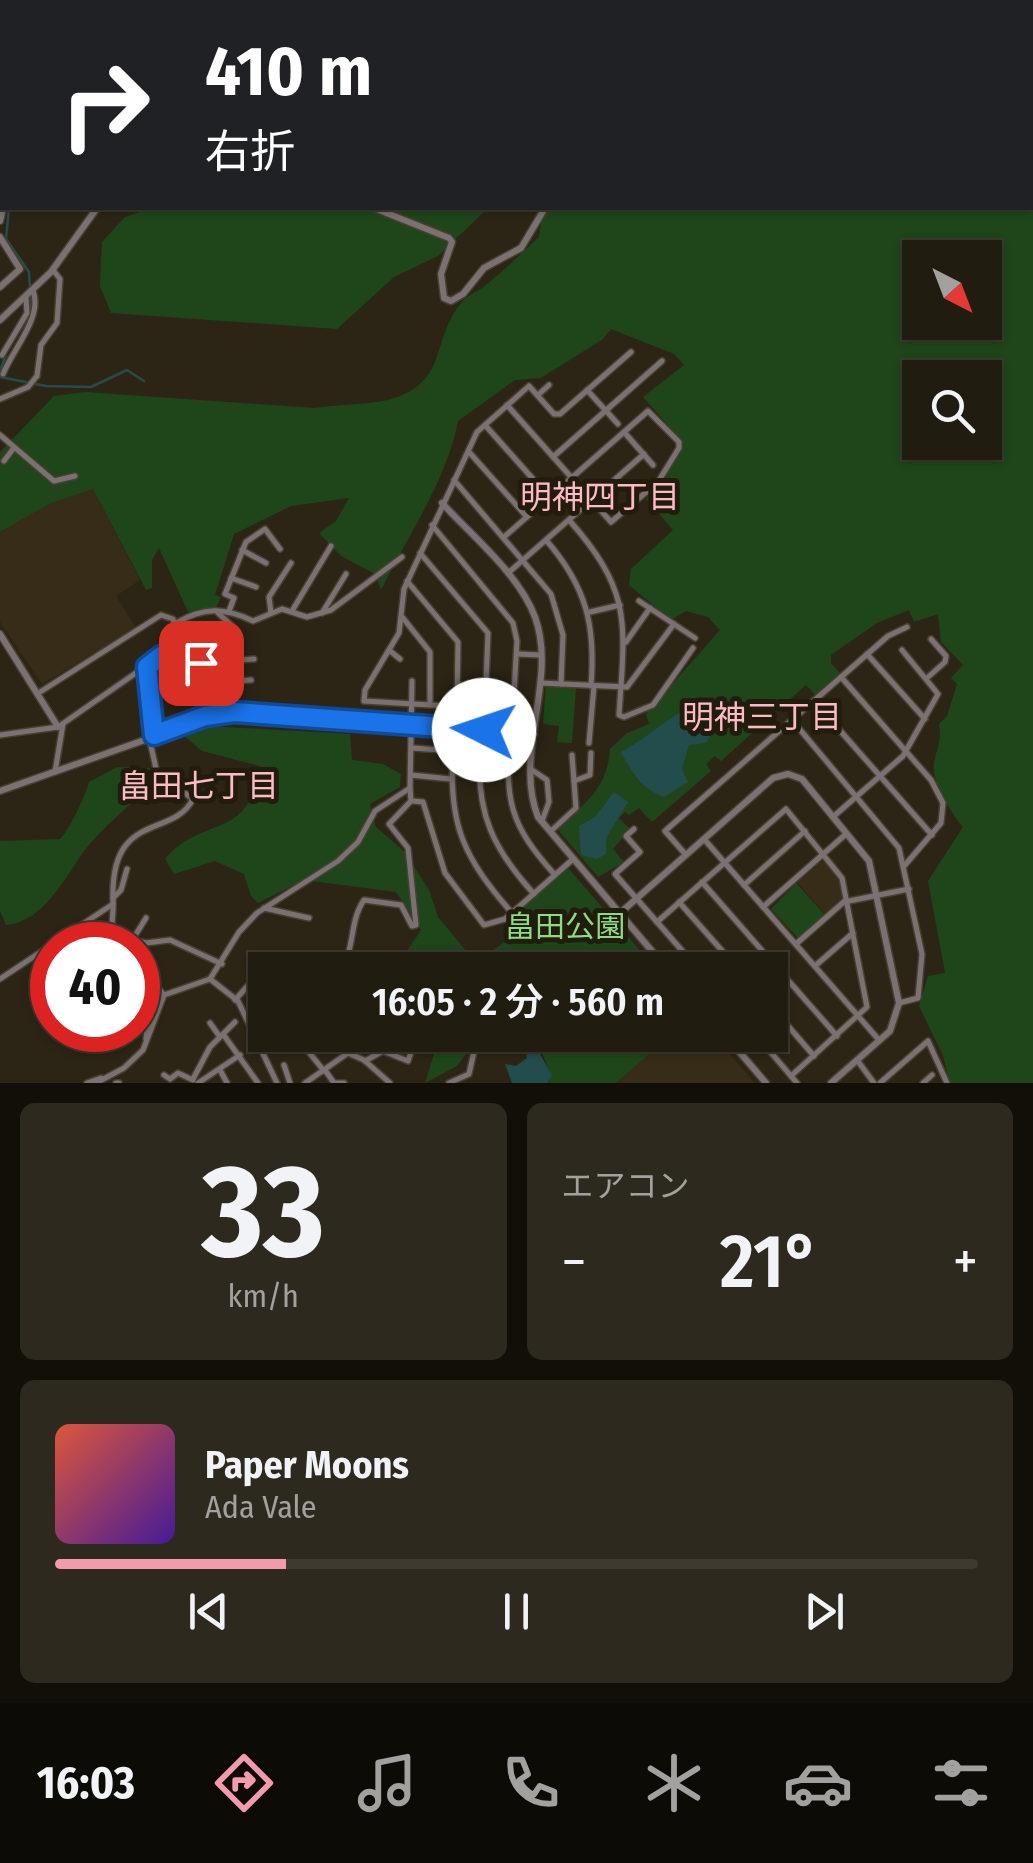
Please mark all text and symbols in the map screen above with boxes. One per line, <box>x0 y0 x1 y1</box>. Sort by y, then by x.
text: 410 m <box>205 30 372 114</box>
icon: right <box>40 40 170 170</box>
text: 右折 <box>205 125 295 179</box>
north arrow <box>902 240 1002 340</box>
map controls <box>902 240 1002 460</box>
button: search <box>902 360 1002 460</box>
district label: 明神四丁目 <box>520 478 680 516</box>
pin <box>159 621 244 706</box>
icon: arrive <box>174 636 229 691</box>
position arrow <box>432 678 536 782</box>
district label: 明神三丁目 <box>682 698 842 736</box>
district label: 畠田七丁目 <box>119 767 279 805</box>
park label: 畠田公園 <box>505 909 625 945</box>
speed limit sign: 40 <box>30 922 160 1052</box>
text: 16:05 · 2 分 · 560 m <box>372 979 664 1025</box>
text: 33 <box>202 1134 325 1290</box>
text: エアコン <box>562 1167 690 1205</box>
text: 21° <box>720 1217 819 1307</box>
text: − <box>562 1229 586 1295</box>
text: + <box>953 1229 978 1295</box>
text: km/h <box>228 1277 299 1315</box>
text: Paper Moons <box>205 1442 409 1488</box>
text: Ada Vale <box>205 1488 317 1526</box>
icon: previous <box>181 1584 236 1639</box>
icon: pause <box>489 1584 544 1639</box>
icon: next <box>797 1584 852 1639</box>
icon: directions <box>209 1748 279 1818</box>
icon: music <box>352 1748 422 1818</box>
icon: phone <box>496 1748 566 1818</box>
icon: climate <box>639 1748 709 1818</box>
icon: car <box>783 1748 853 1818</box>
icon: filters <box>926 1748 996 1818</box>
text: 16:03 <box>37 1756 135 1810</box>

